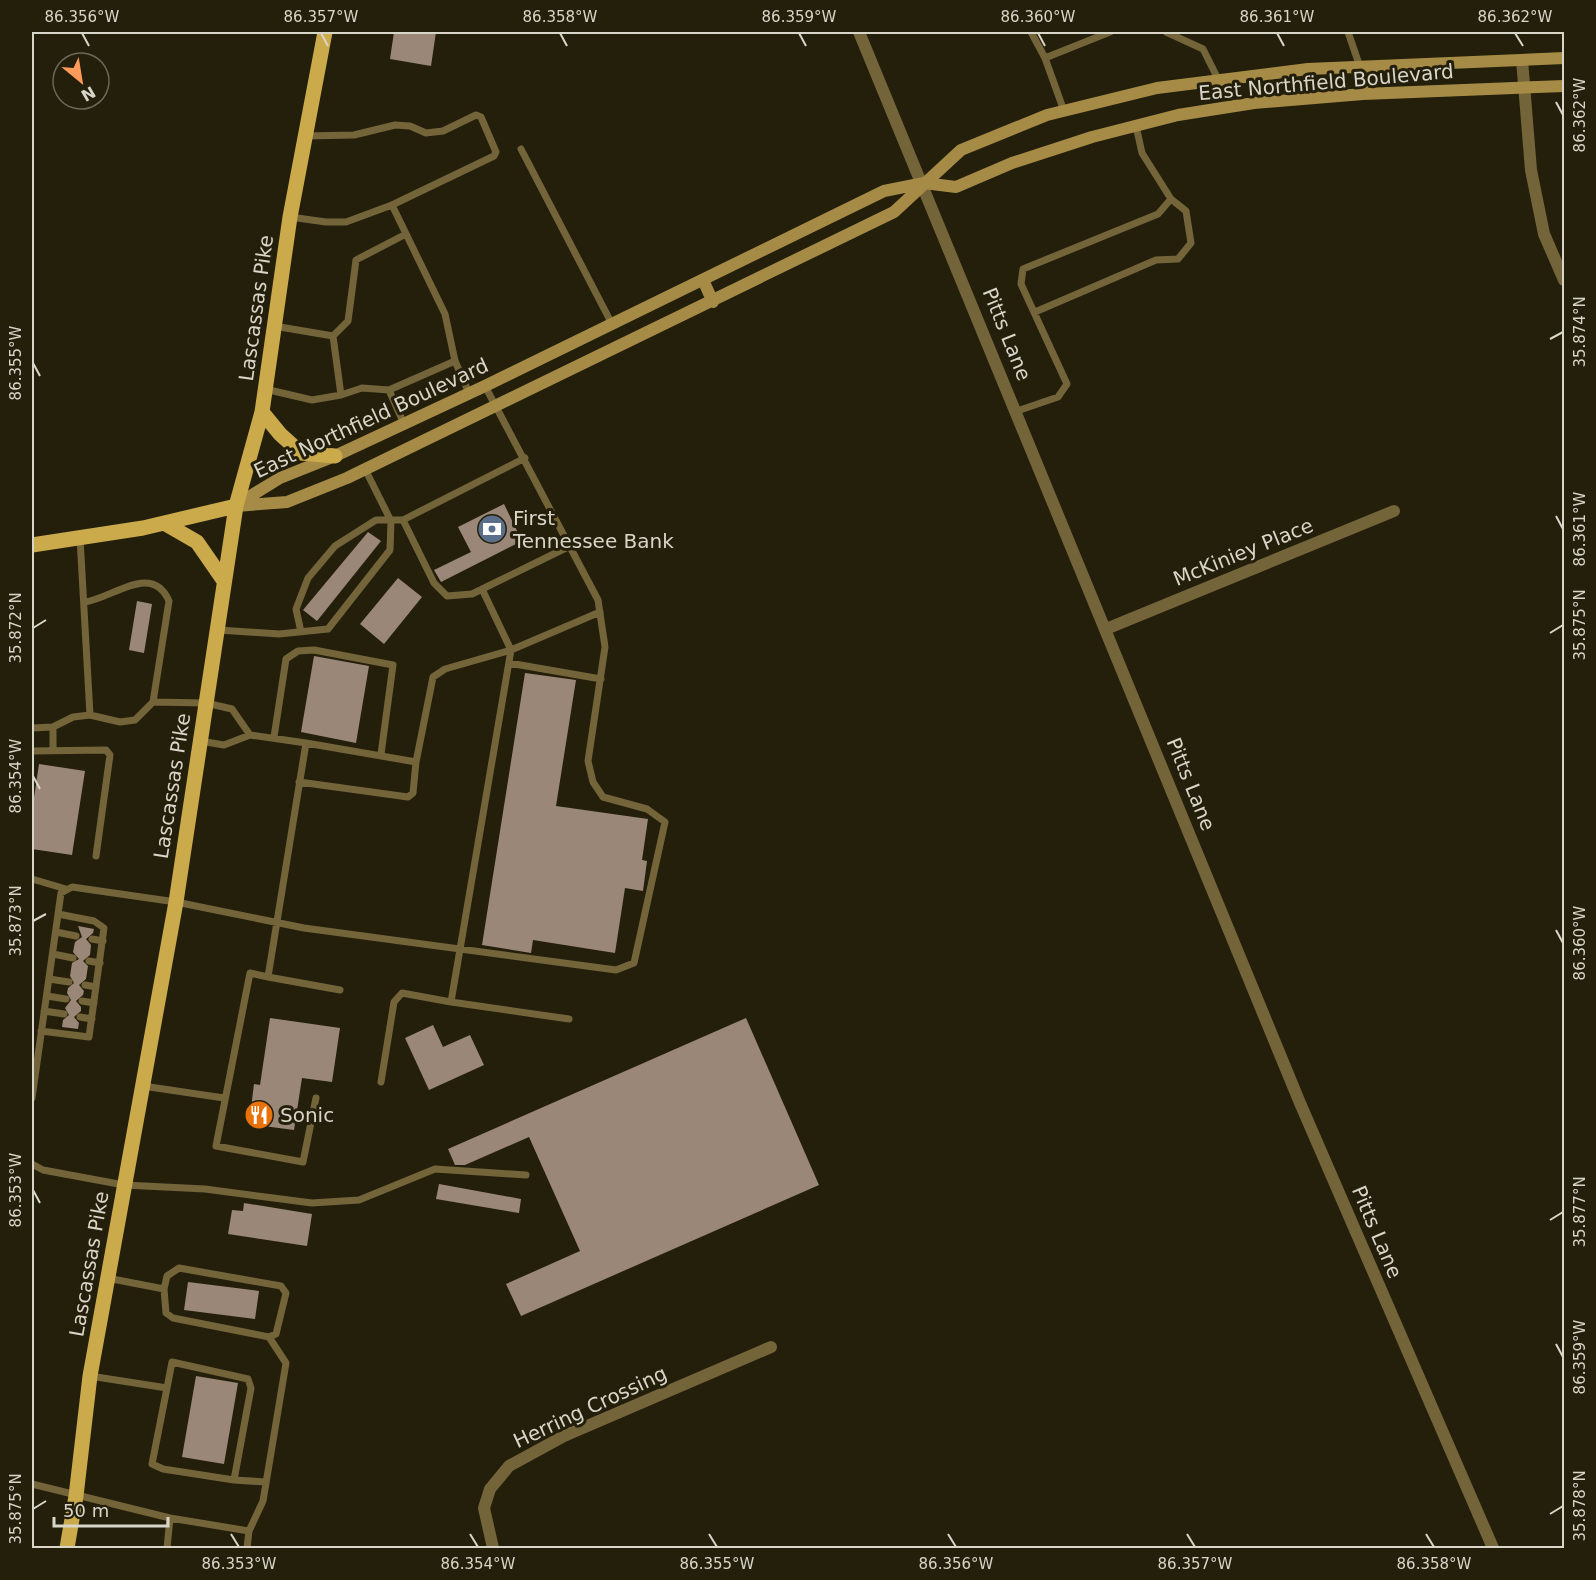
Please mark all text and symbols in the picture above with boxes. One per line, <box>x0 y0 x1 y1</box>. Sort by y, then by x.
text: 86.356°W <box>45 8 120 26</box>
text: 86.357°W <box>284 8 359 26</box>
text: 86.358°W <box>523 8 598 26</box>
text: 86.359°W <box>762 8 837 26</box>
text: 86.360°W <box>1001 8 1076 26</box>
text: 86.361°W <box>1240 8 1315 26</box>
text: 86.362°W <box>1478 8 1553 26</box>
north arrow <box>51 51 111 111</box>
street label: East Northfield Boulevard <box>1197 59 1455 105</box>
text: 86.362°W <box>1571 77 1589 152</box>
text: N <box>78 82 99 105</box>
street label: Lascassas Pike <box>234 233 278 383</box>
street label: Pitts Lane <box>978 284 1036 384</box>
text: 35.874°N <box>1571 296 1589 368</box>
text: 86.355°W <box>7 325 25 400</box>
street label: East Northfield Boulevard <box>250 353 492 483</box>
text: 86.361°W <box>1571 491 1589 566</box>
place label: First Tennessee Bank <box>512 506 674 553</box>
bank icon: First Tennessee Bank <box>476 513 508 545</box>
street label: McKiniey Place <box>1170 513 1316 591</box>
text: 35.875°N <box>1571 589 1589 661</box>
text: 35.872°N <box>7 592 25 664</box>
street label: Lascassas Pike <box>149 711 195 861</box>
street label: Pitts Lane <box>1162 734 1220 834</box>
text: 86.354°W <box>7 738 25 813</box>
text: 35.873°N <box>7 885 25 957</box>
text: 86.360°W <box>1571 905 1589 980</box>
restaurant icon: Sonic <box>243 1099 275 1131</box>
place label: Sonic <box>280 1103 334 1127</box>
text: 86.353°W <box>7 1152 25 1227</box>
text: 35.877°N <box>1571 1176 1589 1248</box>
street label: Pitts Lane <box>1347 1182 1407 1282</box>
street label: Lascassas Pike <box>64 1189 114 1339</box>
text: 86.359°W <box>1571 1319 1589 1394</box>
street label: Herring Crossing <box>509 1361 671 1453</box>
text: 35.878°N <box>1571 1470 1589 1542</box>
text: 35.875°N <box>7 1473 25 1545</box>
scale bar <box>54 1490 168 1528</box>
text: 50 m <box>63 1500 109 1521</box>
text: 86.353°W <box>202 1555 277 1573</box>
text: 86.354°W <box>441 1555 516 1573</box>
text: 86.355°W <box>680 1555 755 1573</box>
text: 86.356°W <box>919 1555 994 1573</box>
text: 86.357°W <box>1158 1555 1233 1573</box>
text: 86.358°W <box>1397 1555 1472 1573</box>

